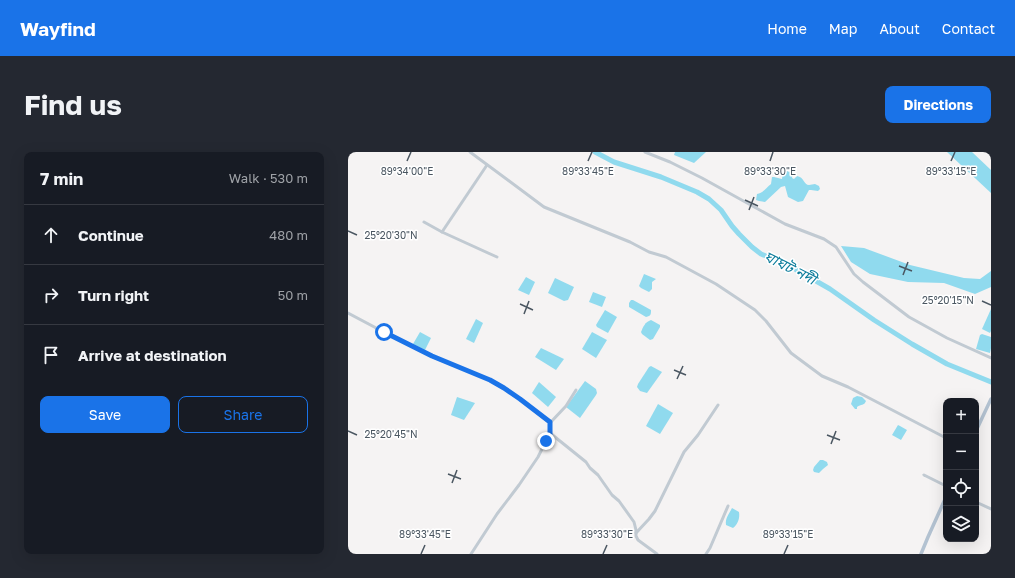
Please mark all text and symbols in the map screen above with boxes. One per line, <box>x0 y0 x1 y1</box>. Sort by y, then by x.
text: Wayfind <box>20 17 96 40</box>
text: Home <box>767 20 807 37</box>
text: Map <box>829 20 857 37</box>
text: About <box>879 20 920 37</box>
text: Contact <box>942 20 995 37</box>
button: Directions <box>885 86 991 123</box>
text: Find us <box>24 88 122 121</box>
text: 89°34'00"E <box>381 165 433 177</box>
text: 89°33'45"E <box>562 165 614 177</box>
text: 89°33'30"E <box>744 165 796 177</box>
text: 89°33'15"E <box>926 165 976 177</box>
text: 7 min <box>40 168 83 189</box>
text: Walk · 530 m <box>229 170 308 186</box>
icon: ahead <box>40 224 62 246</box>
text: Continue <box>78 226 144 244</box>
text: 480 m <box>269 227 308 243</box>
text: 25°20'30"N <box>364 229 418 241</box>
water label: ঘাঘট নদী <box>761 246 822 289</box>
icon: right <box>40 284 62 306</box>
text: Turn right <box>78 286 149 304</box>
text: 50 m <box>278 287 308 303</box>
text: 25°20'15"N <box>922 294 974 306</box>
route start <box>375 323 393 341</box>
icon: arrive <box>40 344 62 366</box>
text: Arrive at destination <box>78 346 227 364</box>
button: Save <box>40 396 170 433</box>
button: Share <box>178 396 308 433</box>
map controls <box>943 398 979 542</box>
button: + <box>943 398 979 434</box>
text: 25°20'45"N <box>364 428 418 440</box>
route end <box>537 432 555 450</box>
button: − <box>943 434 979 470</box>
button: locate <box>943 470 979 506</box>
button: layers <box>943 506 979 542</box>
text: 89°33'45"E <box>399 528 451 540</box>
text: 89°33'30"E <box>581 528 633 540</box>
text: 89°33'15"E <box>763 528 813 540</box>

